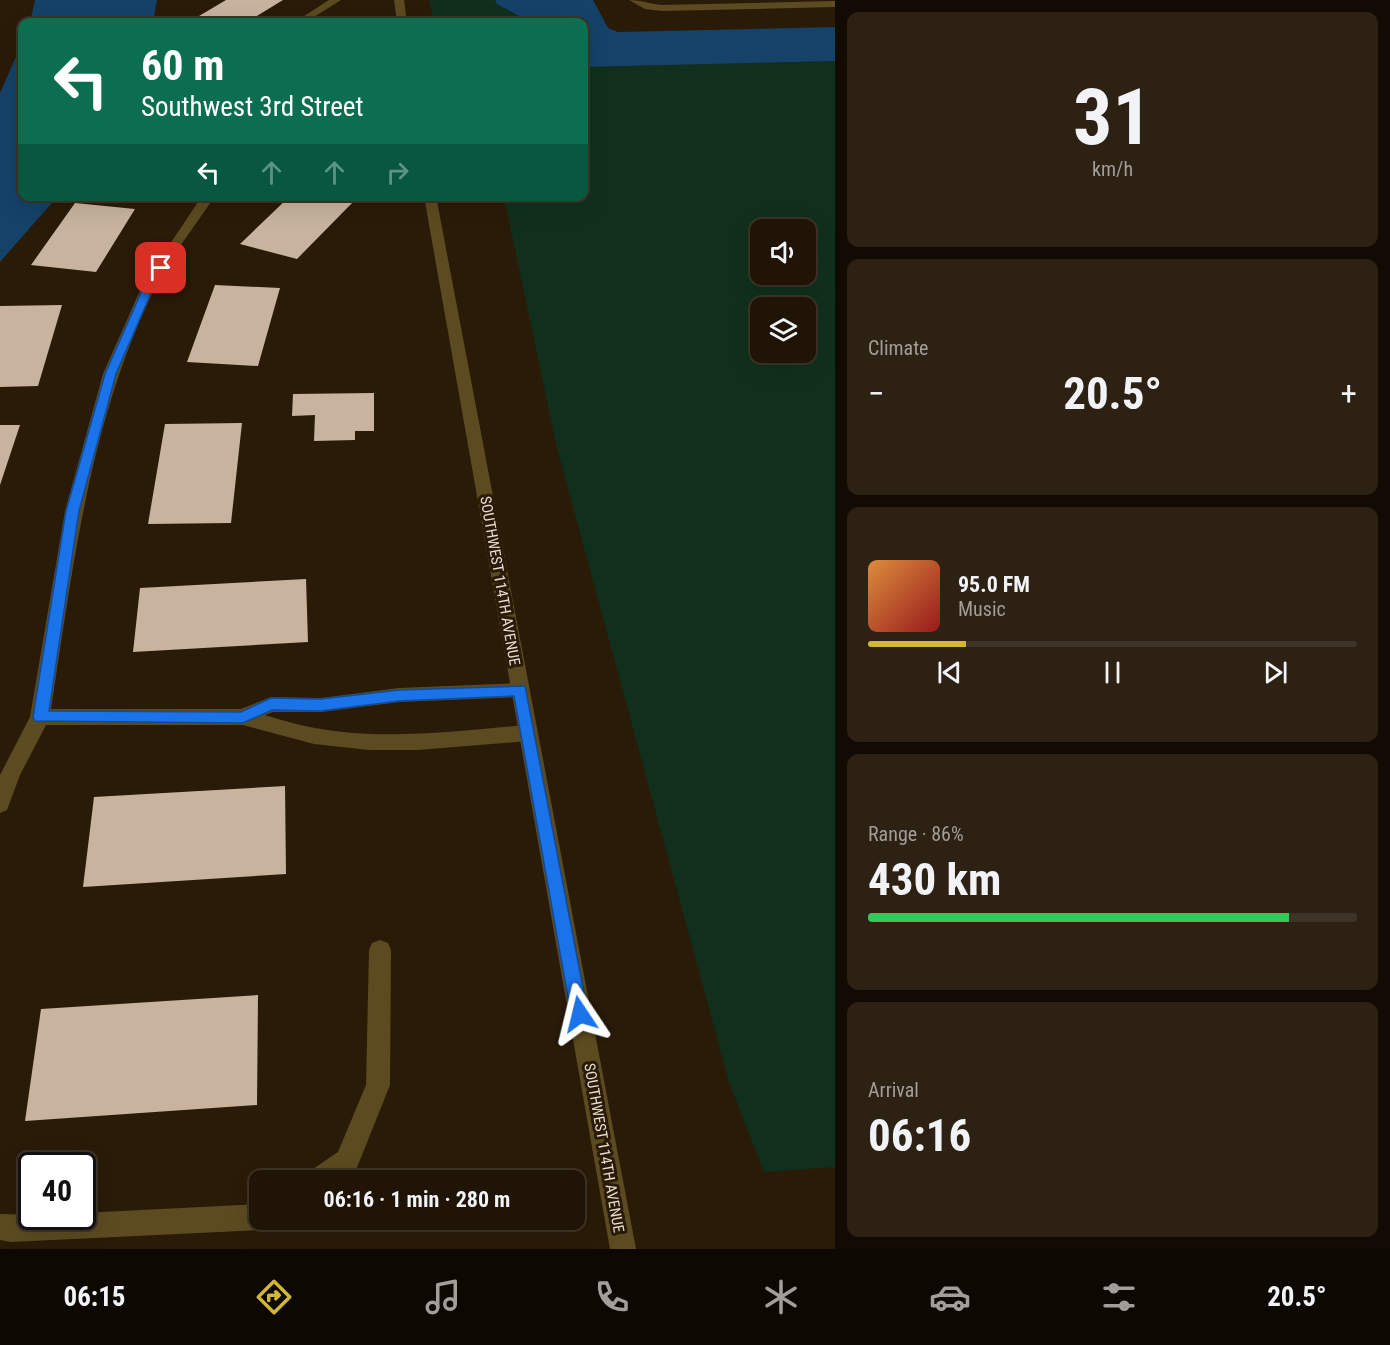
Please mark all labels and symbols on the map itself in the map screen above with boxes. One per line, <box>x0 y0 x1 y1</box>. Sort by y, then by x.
pin <box>135 242 186 293</box>
street label: SOUTHWEST 114TH AVENUE <box>476 495 524 667</box>
position arrow <box>548 982 612 1046</box>
street label: SOUTHWEST 114TH AVENUE <box>580 1062 628 1234</box>
speed limit sign: 40 <box>18 1152 96 1230</box>

